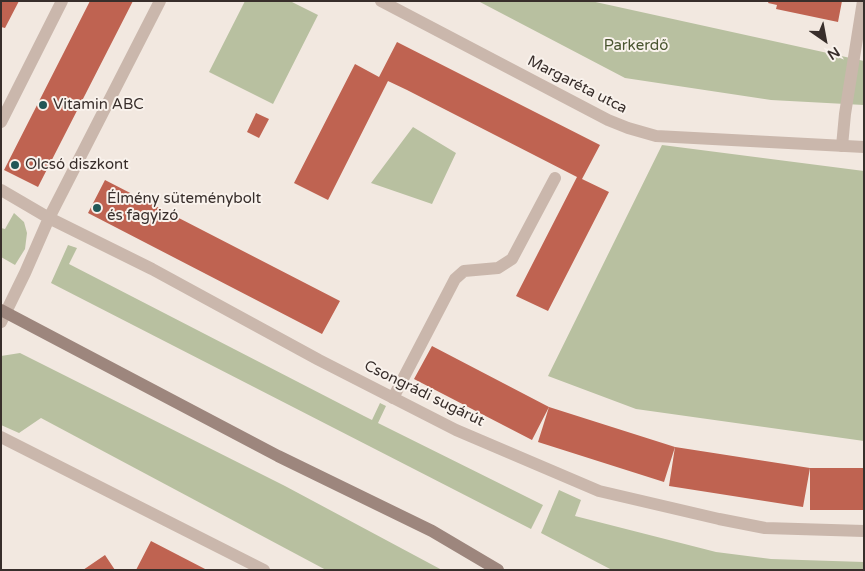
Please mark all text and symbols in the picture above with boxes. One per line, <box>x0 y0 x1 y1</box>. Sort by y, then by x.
north arrow <box>800 15 850 65</box>
park label: Parkerdő <box>604 37 668 55</box>
text: N <box>824 43 843 63</box>
street label: Margaréta utca <box>524 52 630 118</box>
place label: Vitamin ABC <box>53 96 144 114</box>
marker: Vitamin ABC <box>37 99 49 111</box>
place label: Olcsó diszkont <box>25 156 129 174</box>
marker: Olcsó diszkont <box>9 159 21 171</box>
place label: Élmény süteménybolt és fagyizó <box>107 190 261 225</box>
marker: Élmény süteménybolt és fagyizó <box>91 202 103 214</box>
street label: Csongrádi sugárút <box>361 357 487 431</box>

